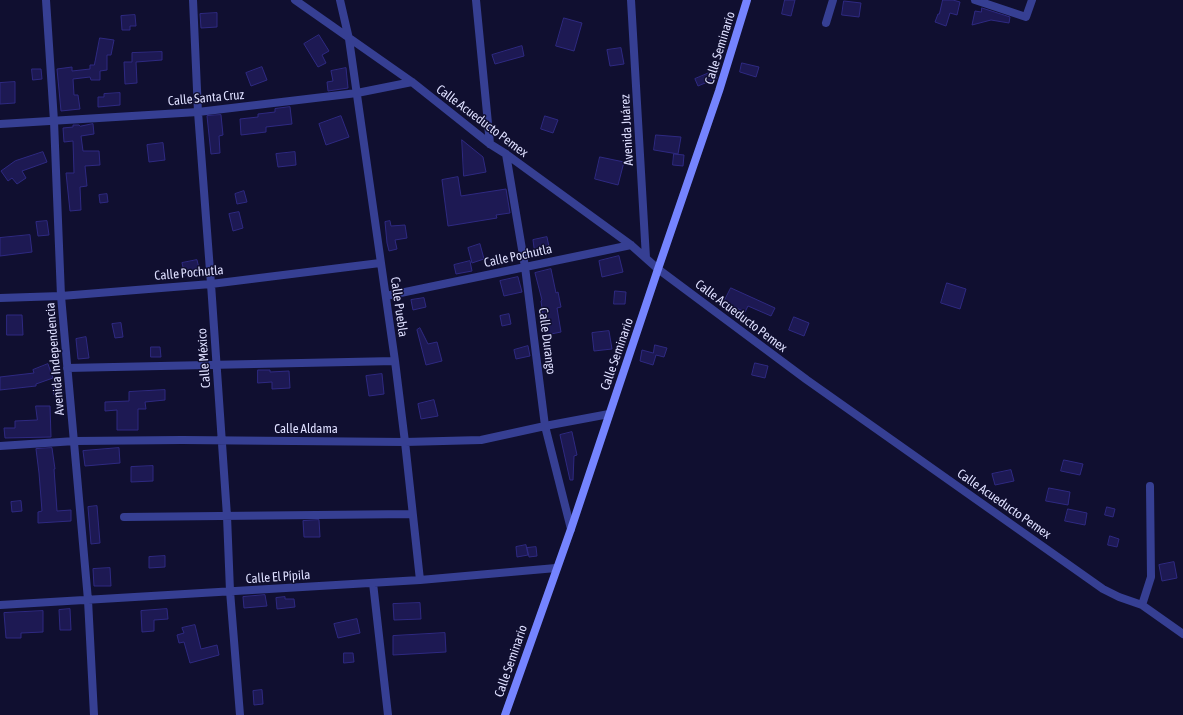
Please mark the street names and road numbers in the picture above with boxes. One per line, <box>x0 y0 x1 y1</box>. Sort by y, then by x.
street label: Calle Seminario <box>702 10 738 86</box>
street label: Calle Acueducto Pemex <box>433 81 531 161</box>
street label: Calle Santa Cruz <box>167 87 245 109</box>
street label: Avenida Juárez <box>617 94 637 166</box>
street label: Calle Pochutla <box>482 241 554 271</box>
street label: Calle Pochutla <box>154 262 224 284</box>
street label: Calle Puebla <box>387 276 411 338</box>
street label: Calle Acueducto Pemex <box>692 276 790 356</box>
street label: Avenida Independencia <box>42 302 68 416</box>
street label: Calle Durango <box>535 307 559 375</box>
street label: Calle Seminario <box>597 316 637 392</box>
street label: Calle México <box>194 328 214 388</box>
street label: Calle Aldama <box>274 421 338 437</box>
street label: Calle Acueducto Pemex <box>954 466 1054 542</box>
street label: Calle El Pípila <box>245 567 311 587</box>
street label: Calle Seminario <box>491 623 531 699</box>

